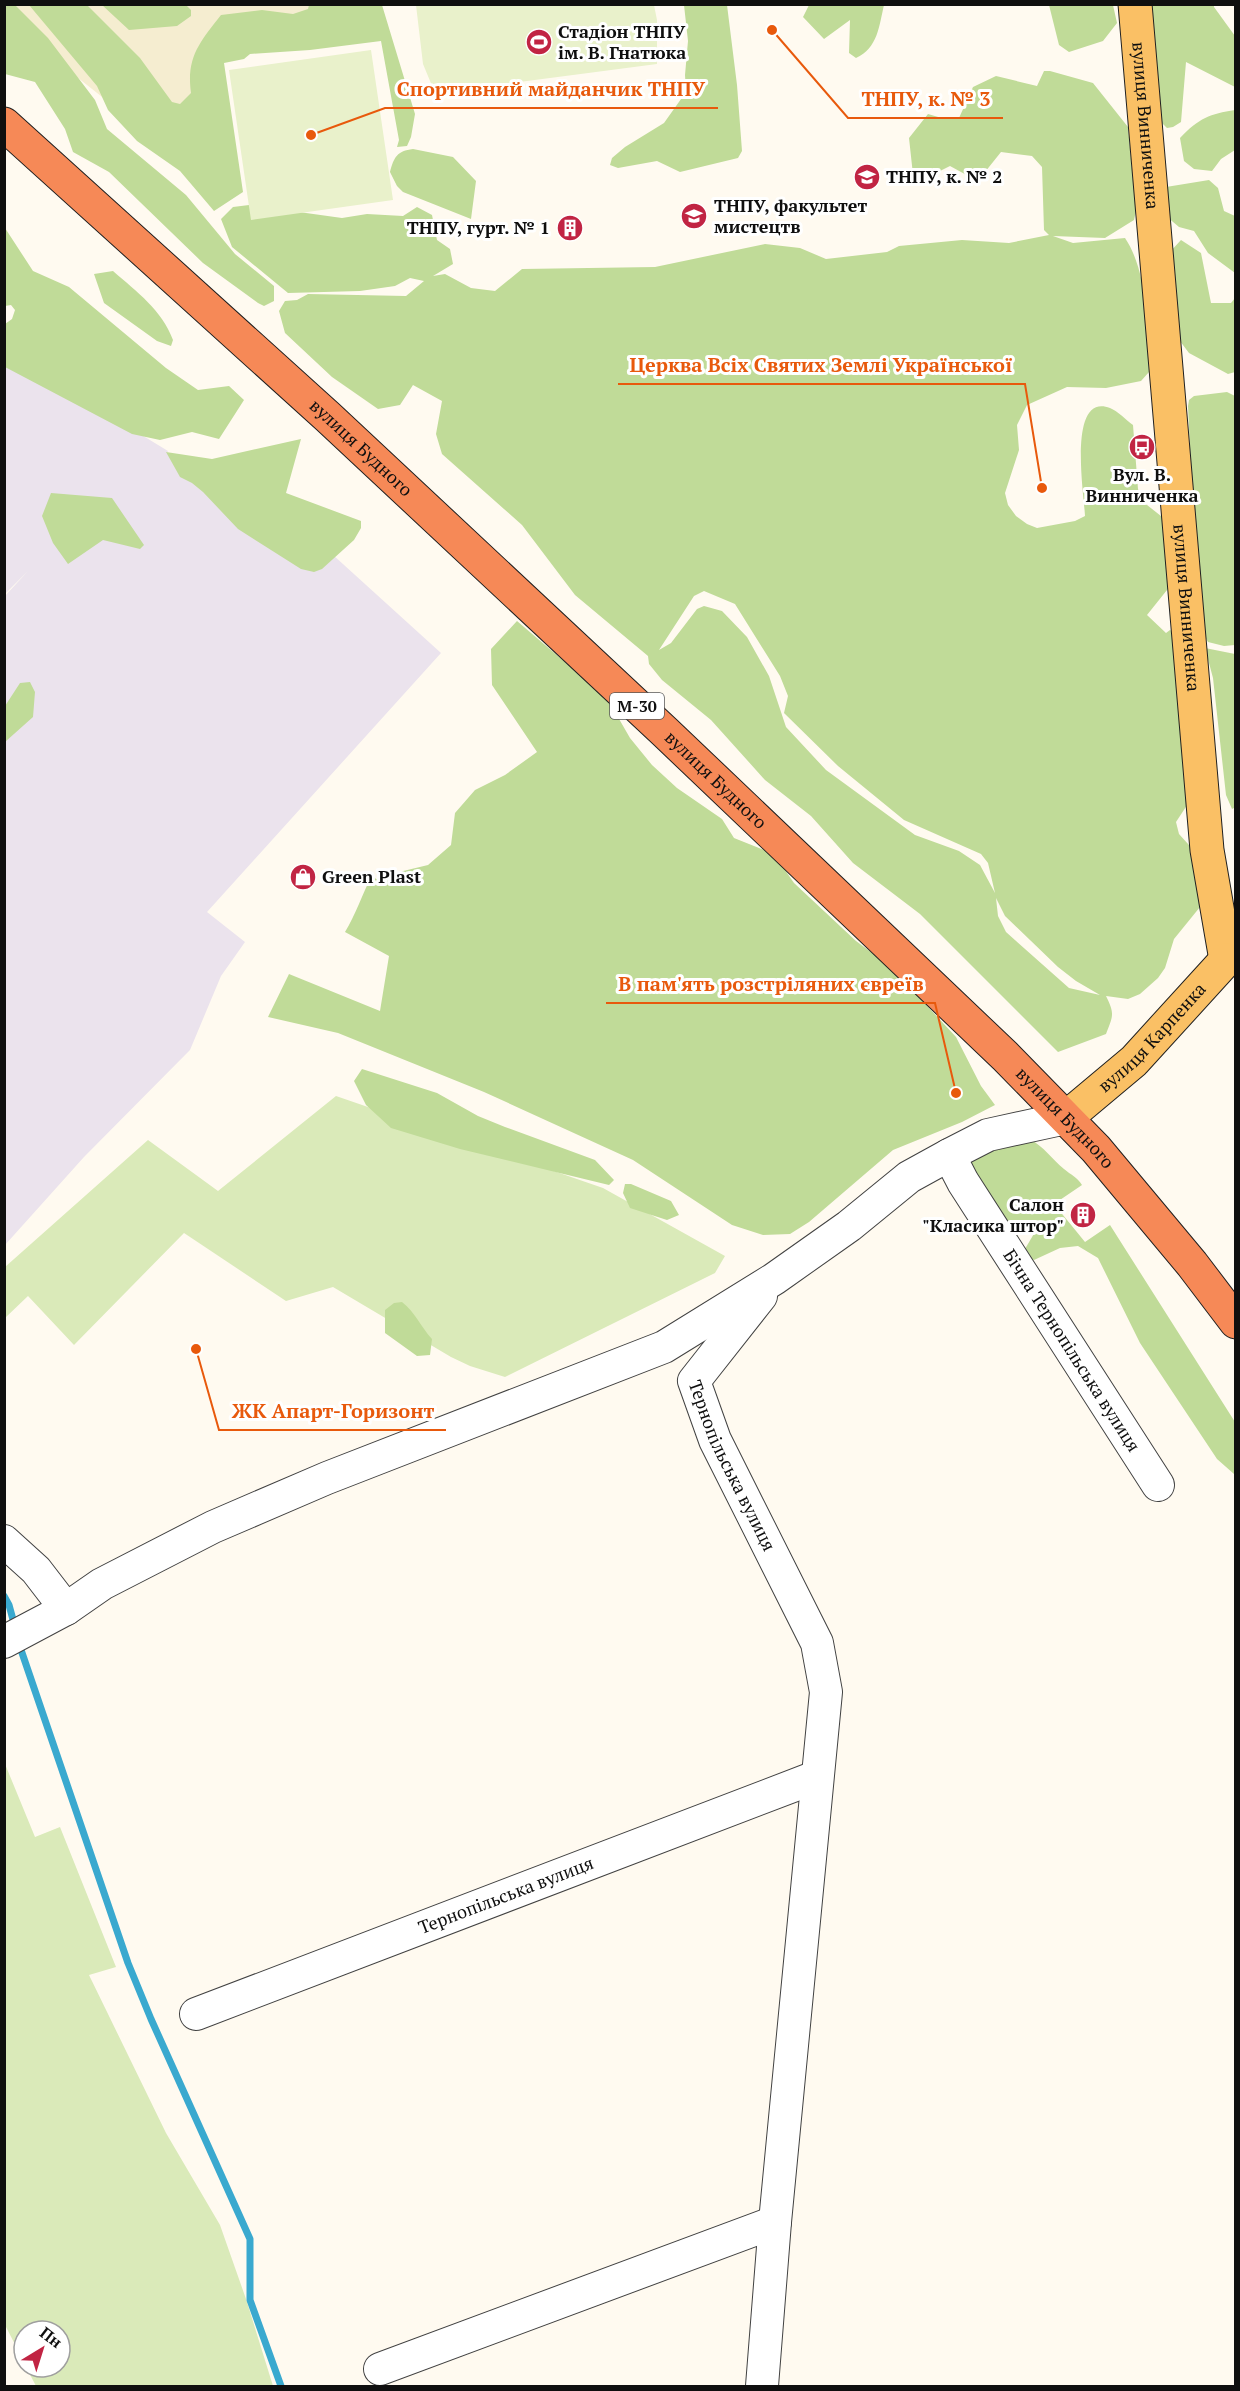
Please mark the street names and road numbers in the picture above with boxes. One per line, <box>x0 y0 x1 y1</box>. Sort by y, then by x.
street label: вулиця Винниченка <box>1127 41 1165 210</box>
street label: вулиця Будного <box>305 393 418 501</box>
street label: вулиця Винниченка <box>1168 523 1206 693</box>
road number: М-30 <box>610 693 664 719</box>
street label: вулиця Будного <box>660 725 773 834</box>
street label: вулиця Карпенка <box>1093 977 1211 1097</box>
street label: вулиця Будного <box>1011 1061 1120 1173</box>
street label: Бічна Тернопільська вулиця <box>998 1244 1147 1456</box>
street label: Тернопільська вулиця <box>684 1377 782 1555</box>
street label: Тернопільська вулиця <box>415 1850 597 1939</box>

